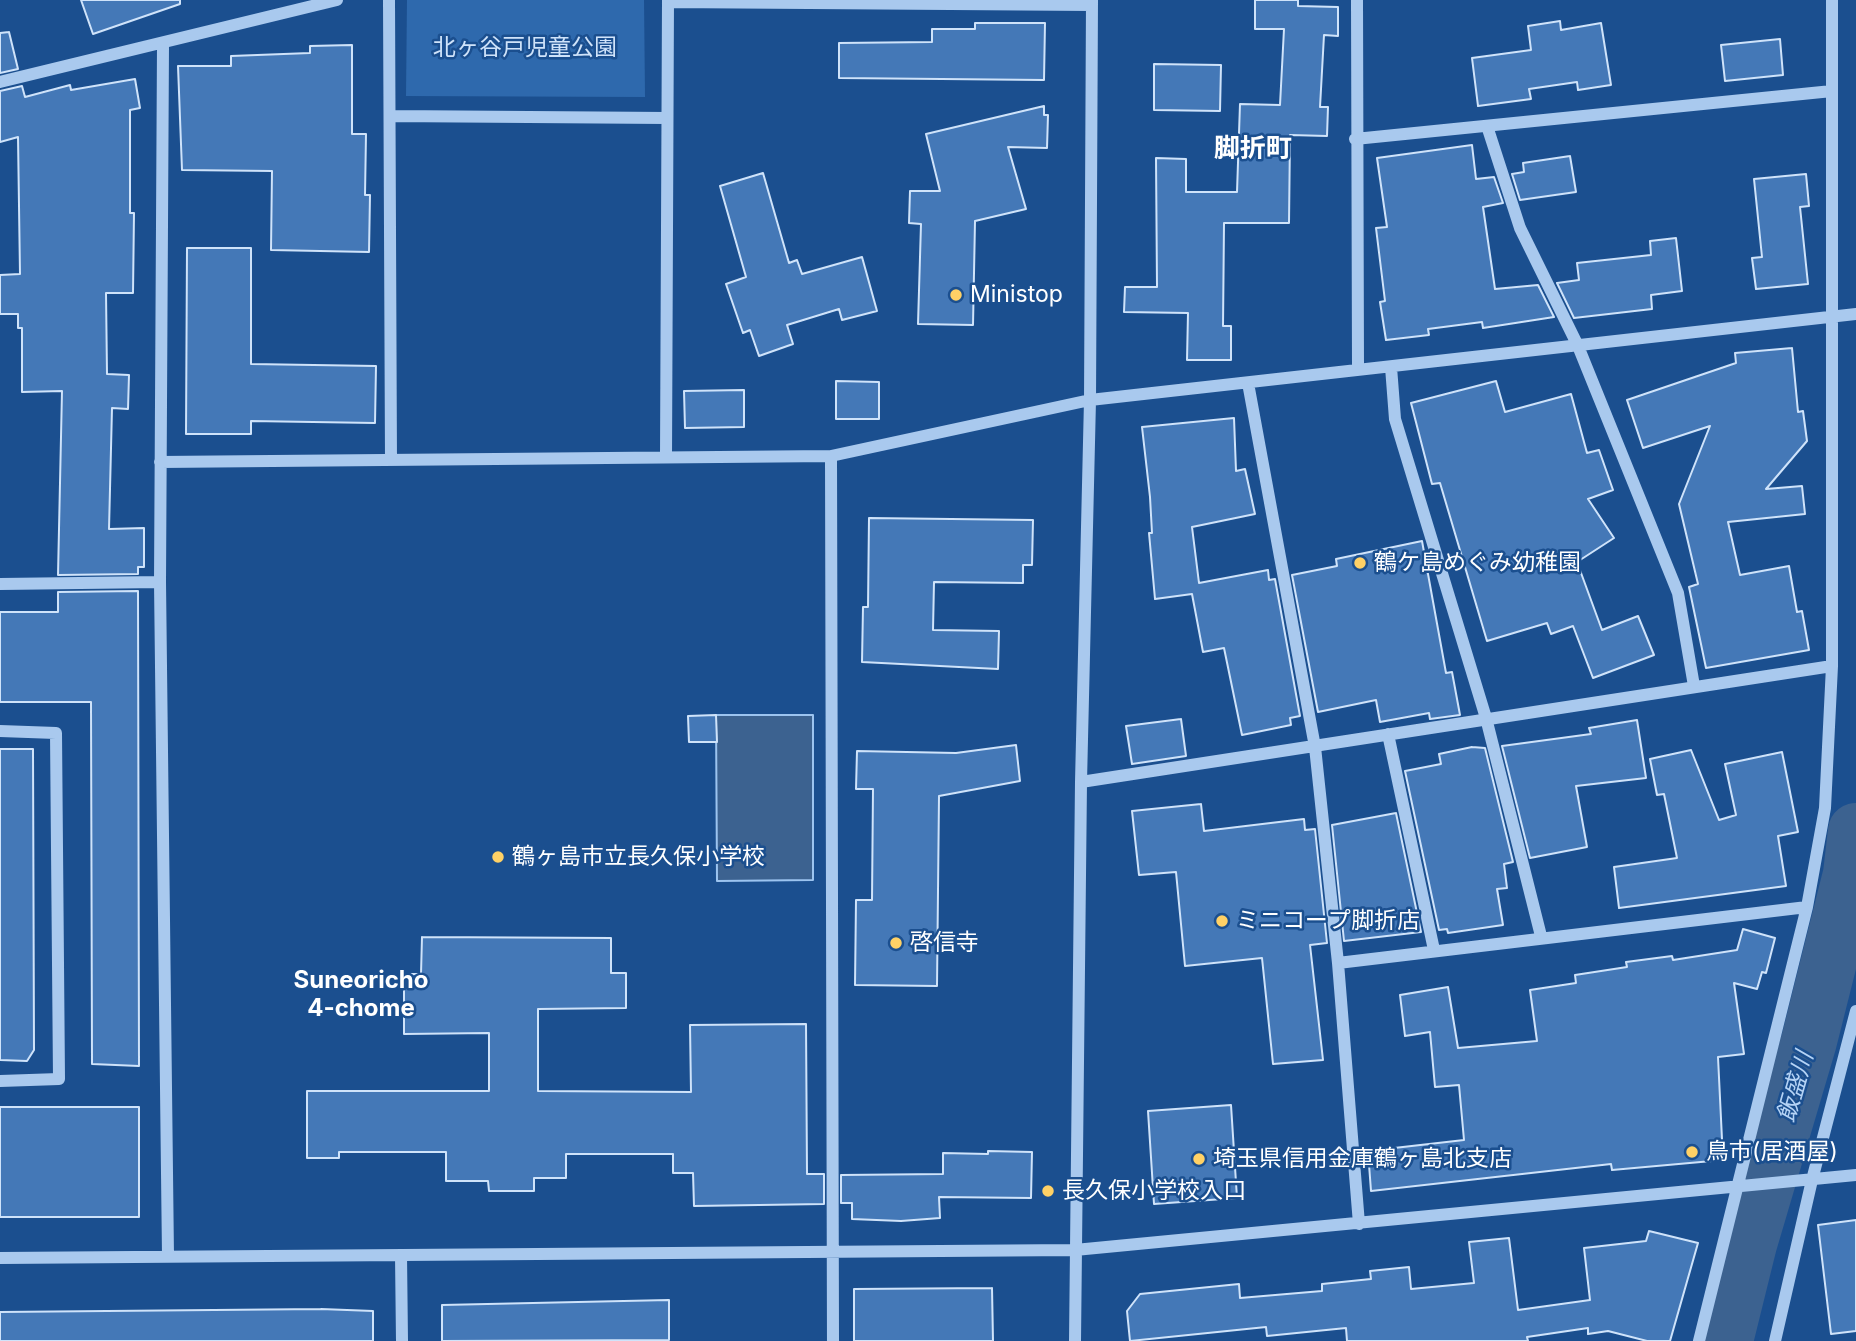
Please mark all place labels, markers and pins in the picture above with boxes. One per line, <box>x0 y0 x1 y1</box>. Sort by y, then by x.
place label: Ministop <box>970 281 1063 309</box>
marker: Ministop <box>948 287 964 303</box>
place label: 鶴ケ島めぐみ幼稚園 <box>1374 549 1581 577</box>
marker: 鶴ケ島めぐみ幼稚園 <box>1352 555 1368 571</box>
place label: 鶴ヶ島市立長久保小学校 <box>512 843 765 871</box>
marker: 鶴ヶ島市立長久保小学校 <box>490 849 506 865</box>
place label: ミニコープ脚折店 <box>1236 907 1420 935</box>
marker: ミニコープ脚折店 <box>1214 913 1230 929</box>
place label: 啓信寺 <box>910 929 979 957</box>
marker: 啓信寺 <box>888 935 904 951</box>
place label: 鳥市(居酒屋) <box>1706 1138 1838 1166</box>
marker: 鳥市(居酒屋) <box>1684 1144 1700 1160</box>
place label: 埼玉県信用金庫鶴ヶ島北支店 <box>1213 1145 1512 1173</box>
marker: 埼玉県信用金庫鶴ヶ島北支店 <box>1191 1151 1207 1167</box>
place label: 長久保小学校入口 <box>1062 1177 1246 1205</box>
marker: 長久保小学校入口 <box>1040 1183 1056 1199</box>

